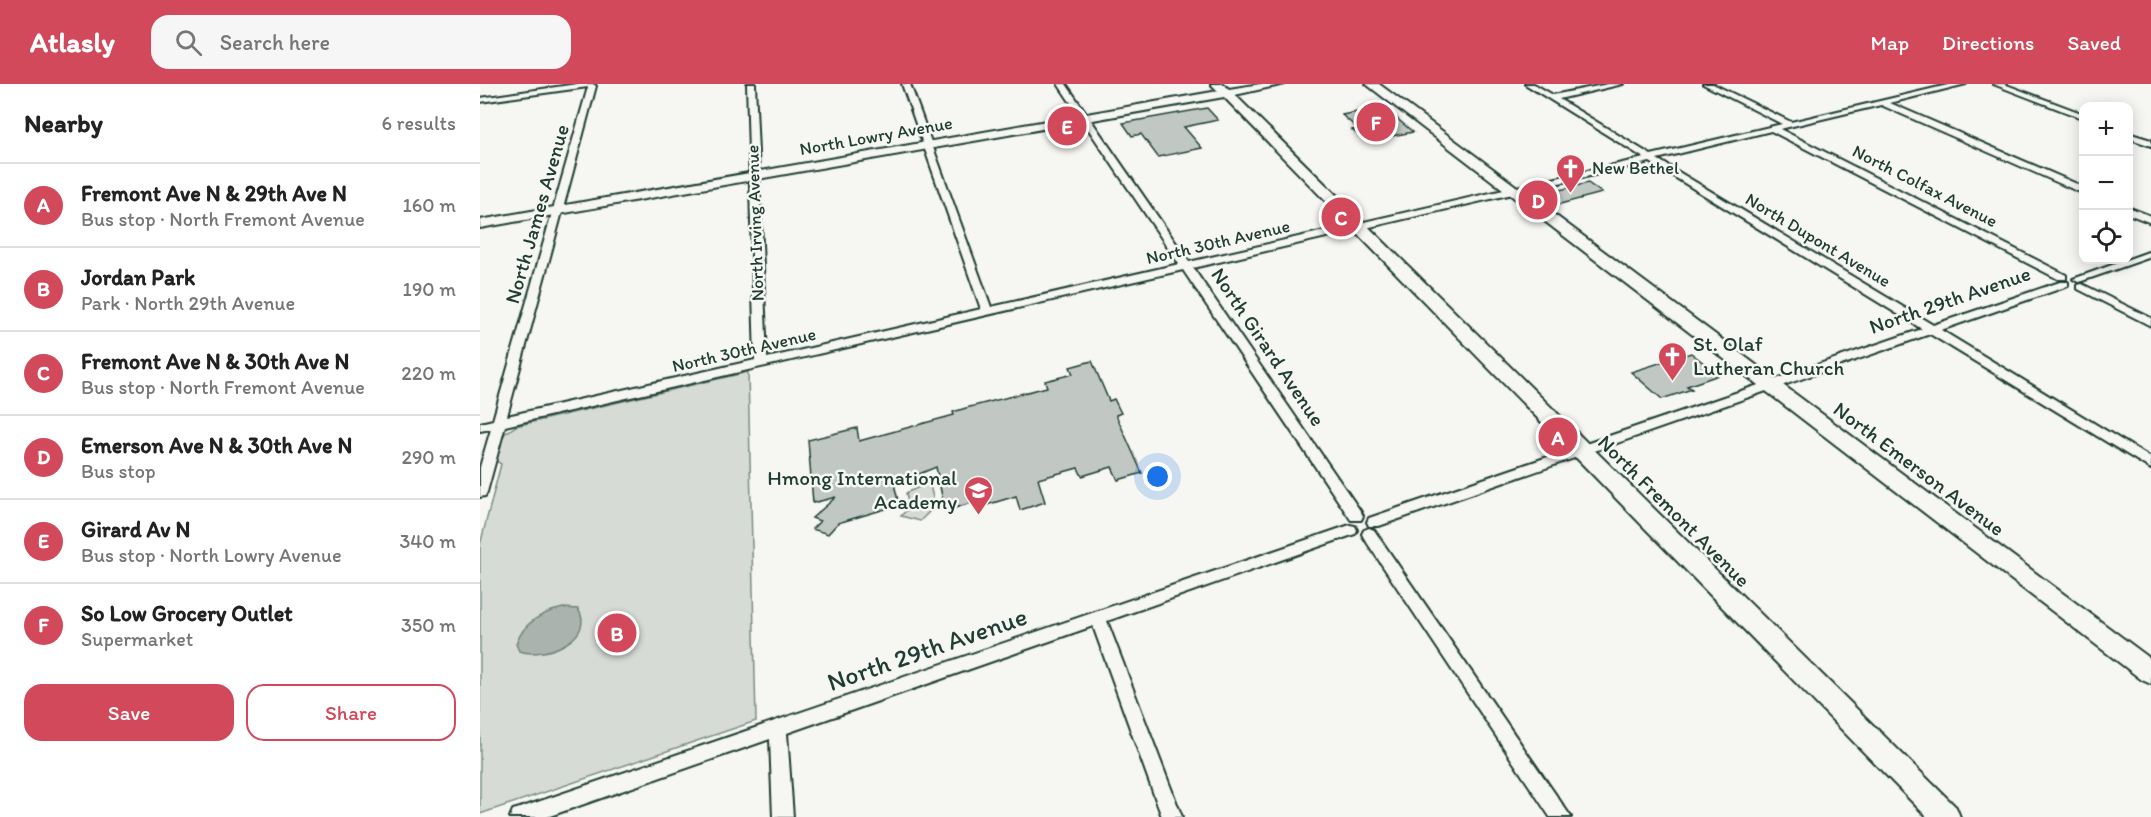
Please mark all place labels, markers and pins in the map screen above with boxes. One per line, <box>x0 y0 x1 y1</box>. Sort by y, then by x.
pin: F <box>1356 99 1396 144</box>
pin: E <box>1048 104 1086 148</box>
church icon: New Bethel <box>1555 152 1587 194</box>
place label: New Bethel <box>1592 157 1679 179</box>
pin: D <box>1518 178 1558 222</box>
pin: C <box>1322 194 1360 240</box>
place label: St. Olaf Lutheran Church <box>1693 331 1844 380</box>
church icon: St. Olaf Lutheran Church <box>1656 340 1688 382</box>
pin: A <box>1538 414 1578 460</box>
place label: Hmong International Academy <box>767 465 957 514</box>
school or university icon: Hmong International Academy <box>962 474 994 516</box>
pin: B <box>598 610 636 656</box>

